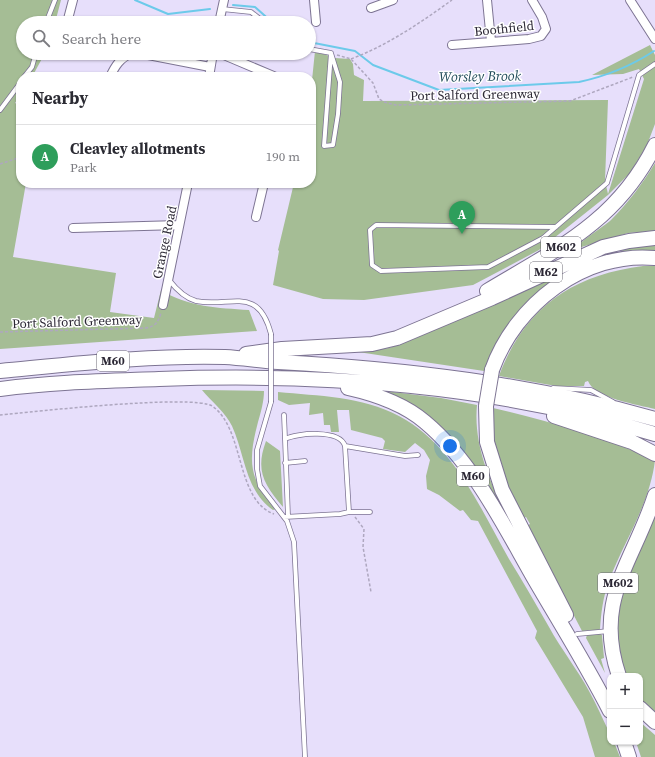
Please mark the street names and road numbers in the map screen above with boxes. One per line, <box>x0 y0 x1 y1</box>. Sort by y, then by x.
street label: Boothfield <box>473 17 535 40</box>
street label: Port Salford Greenway <box>410 85 540 104</box>
street label: Grange Road <box>148 203 181 280</box>
road number: M602 <box>541 237 581 257</box>
road number: M62 <box>530 262 562 282</box>
street label: Port Salford Greenway <box>12 311 143 332</box>
road number: M60 <box>97 351 129 371</box>
road number: M60 <box>457 466 489 486</box>
road number: M602 <box>598 573 638 593</box>

